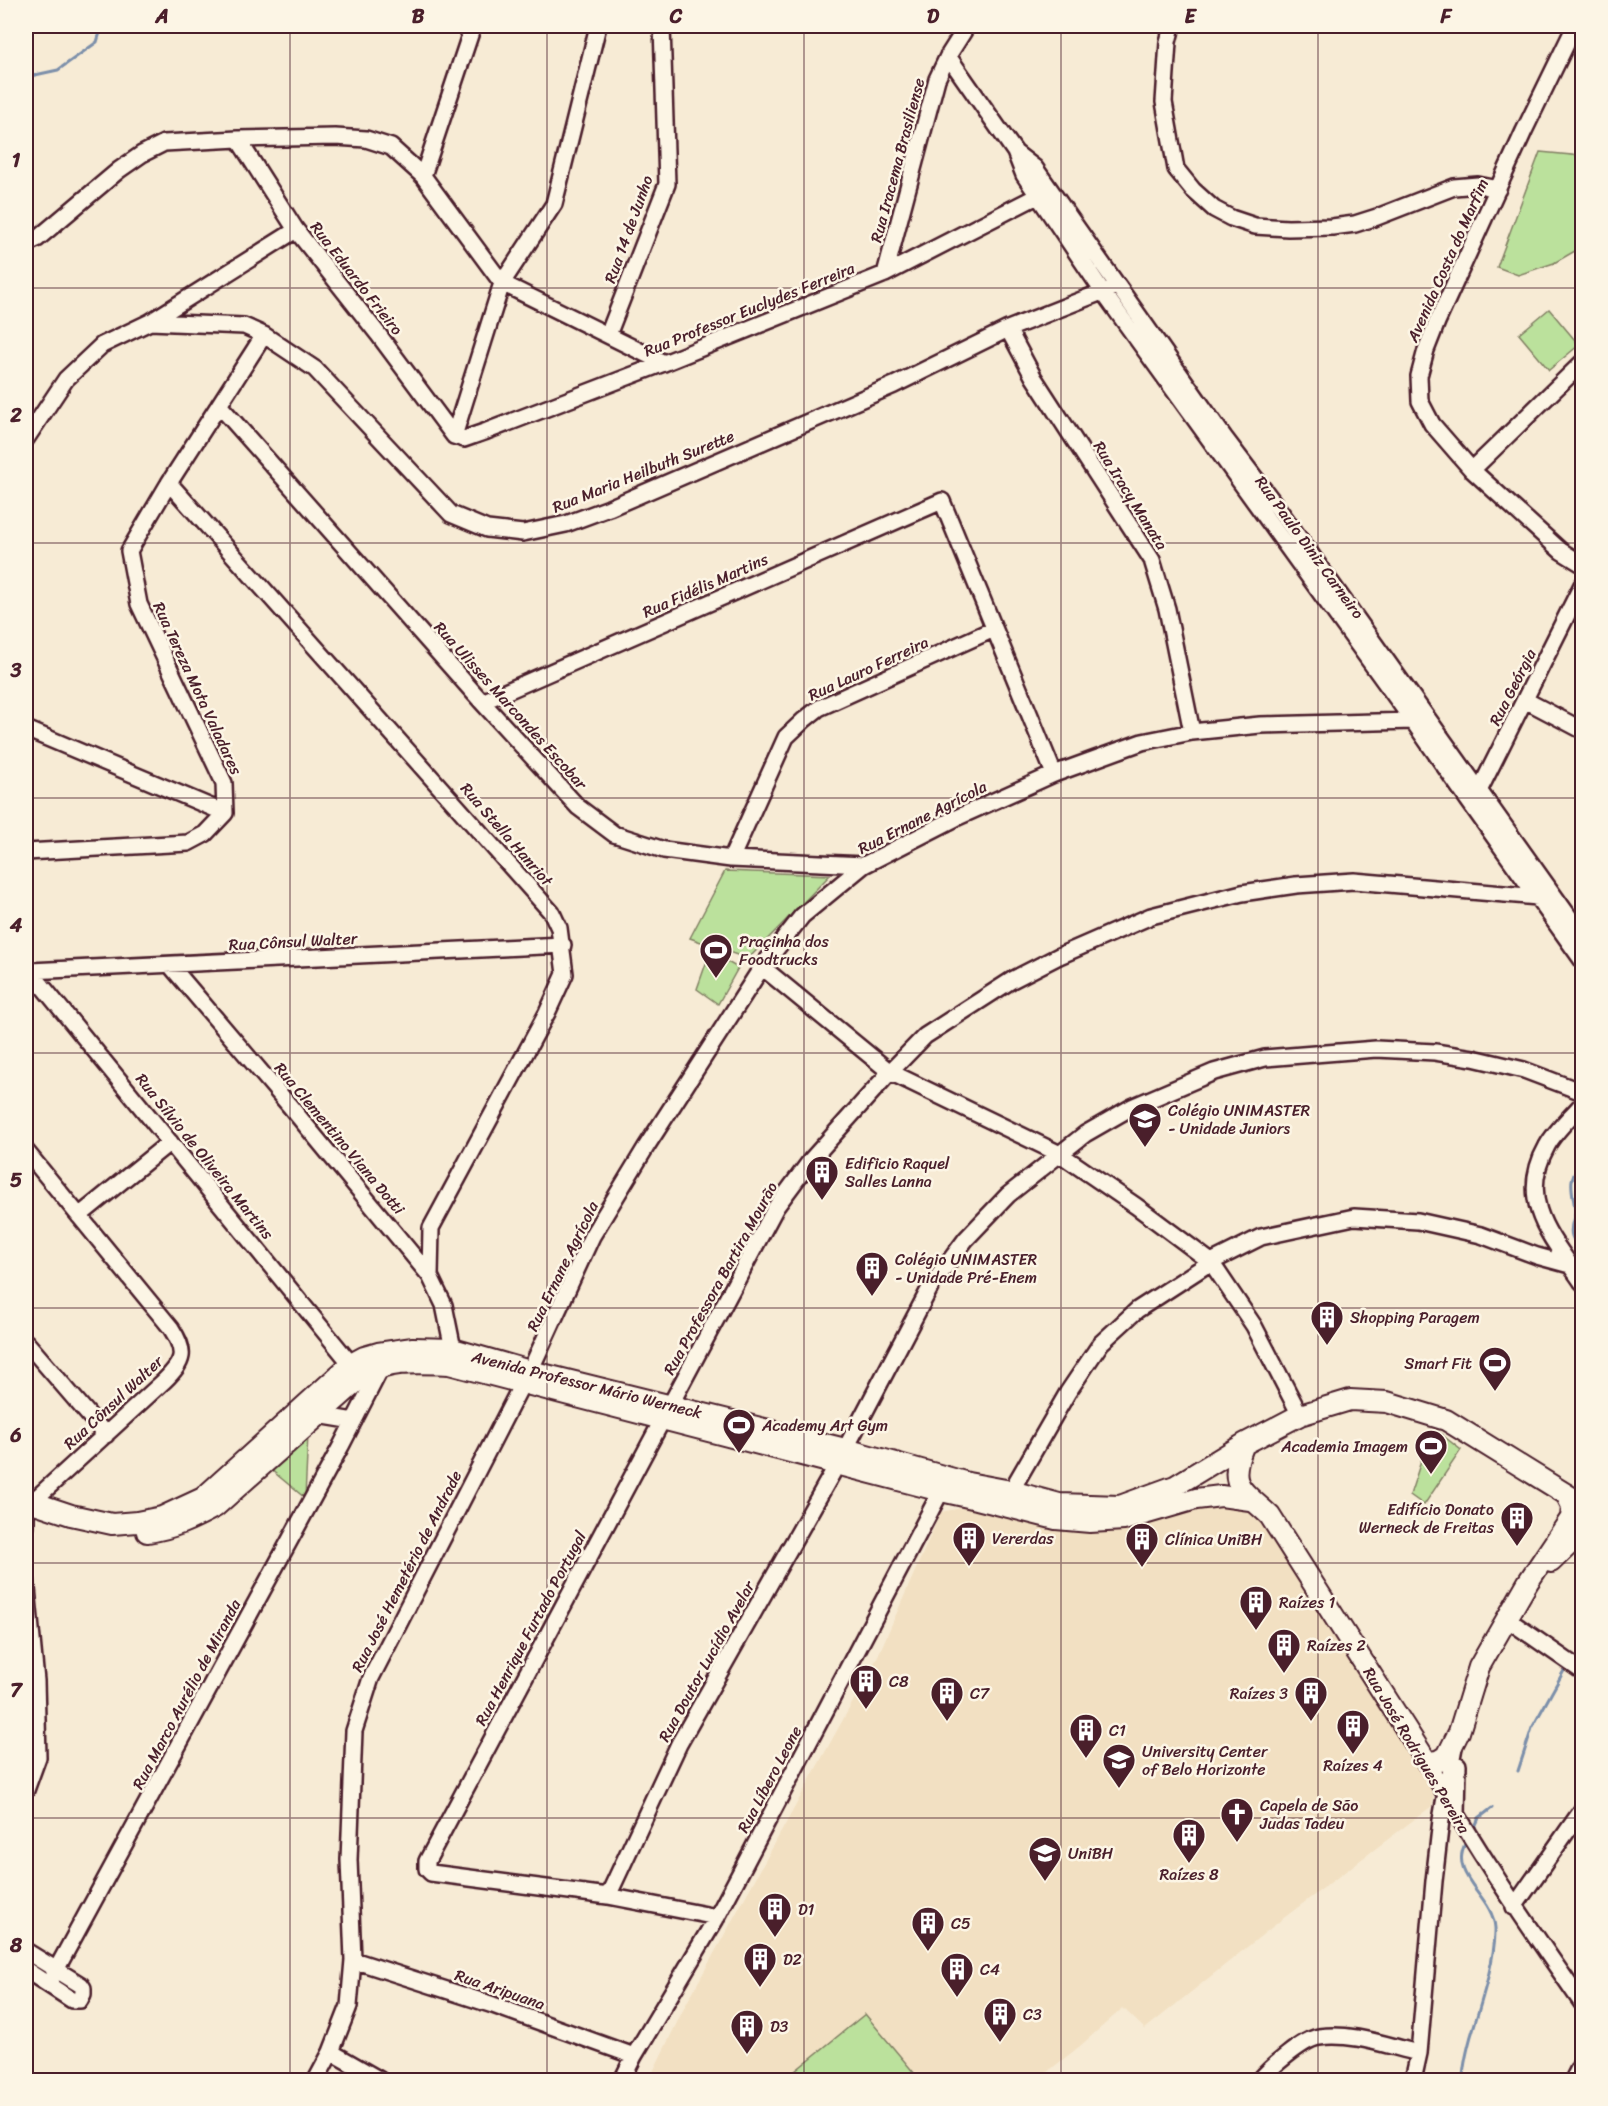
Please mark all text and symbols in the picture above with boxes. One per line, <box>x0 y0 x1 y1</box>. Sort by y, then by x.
text: A <box>154 0 169 34</box>
text: B <box>412 0 425 34</box>
text: C <box>669 0 683 34</box>
text: D <box>927 0 940 34</box>
text: E <box>1184 0 1197 34</box>
text: F <box>1440 0 1453 34</box>
street label: Rua Iracema Brasiliense <box>862 75 933 246</box>
text: 1 <box>12 143 21 178</box>
street label: Rua 14 de Junho <box>596 171 661 287</box>
street label: Avenida Costa do Marfim <box>1398 174 1497 348</box>
street label: Rua Eduardo Frieiro <box>303 215 411 342</box>
street label: Rua Professor Euclydes Ferreira <box>639 253 860 365</box>
text: 2 <box>9 398 22 433</box>
street label: Rua Maria Heilbuth Surette <box>548 422 739 521</box>
street label: Rua Iracy Manata <box>1085 435 1176 556</box>
street label: Rua Paulo Diniz Carneiro <box>1247 469 1372 625</box>
street label: Rua Fidélis Martins <box>638 544 773 626</box>
street label: Rua Tereza Mota Valadares <box>145 597 251 780</box>
street label: Rua Ulisses Marcondes Escobar <box>427 614 596 797</box>
street label: Rua Lauro Ferreira <box>803 628 933 709</box>
street label: Rua Geórgia <box>1481 643 1545 731</box>
text: 3 <box>10 653 22 688</box>
street label: Rua Ernane Agrícola <box>852 772 993 863</box>
street label: Rua Stella Hanriot <box>453 776 561 893</box>
text: 4 <box>9 908 23 943</box>
street label: Rua Cônsul Walter <box>228 924 359 959</box>
place label: Praçinha dos Foodtrucks <box>739 927 829 974</box>
sports icon: Praçinha dos Foodtrucks <box>698 932 734 979</box>
street label: Rua Clementino Viana Dotti <box>267 1055 413 1222</box>
street label: Rua Sílvio de Oliveira Martins <box>128 1066 282 1247</box>
place label: Colégio UNIMASTER - Unidade Juniors <box>1168 1096 1310 1143</box>
school or university icon: Colégio UNIMASTER - Unidade Juniors <box>1127 1101 1163 1148</box>
place label: Edificio Raquel Salles Lanna <box>845 1149 950 1196</box>
building icon: Edificio Raquel Salles Lanna <box>804 1154 840 1201</box>
text: 5 <box>10 1163 22 1198</box>
street label: Rua Professora Bartira Mourão <box>655 1176 786 1380</box>
street label: Rua Ernane Agrícola <box>518 1195 607 1336</box>
place label: Colégio UNIMASTER - Unidade Pré-Enem <box>895 1245 1037 1292</box>
building icon: Colégio UNIMASTER - Unidade Pré-Enem <box>854 1250 890 1297</box>
building icon: Shopping Paragem <box>1309 1299 1345 1346</box>
place label: Shopping Paragem <box>1350 1303 1480 1332</box>
street label: Avenida Professor Mário Werneck <box>468 1342 706 1427</box>
sports icon: Smart Fit <box>1477 1345 1513 1392</box>
street label: Rua Cônsul Walter <box>56 1347 171 1457</box>
place label: Smart Fit <box>1404 1349 1472 1378</box>
sports icon: Academy Art Gym <box>721 1407 757 1454</box>
place label: Academy Art Gym <box>761 1411 888 1440</box>
text: 6 <box>9 1418 22 1453</box>
sports icon: Academia Imagem <box>1413 1428 1449 1475</box>
place label: Academia Imagem <box>1280 1432 1408 1461</box>
street label: Rua José Hemetério de Andrade <box>343 1465 470 1677</box>
place label: Edifício Donato Werneck de Freitas <box>1359 1495 1495 1542</box>
building icon: Edifício Donato Werneck de Freitas <box>1499 1500 1535 1547</box>
building icon: Vererdas <box>951 1520 987 1567</box>
building icon: Clínica UniBH <box>1124 1521 1160 1568</box>
place label: Vererdas <box>992 1524 1054 1553</box>
street label: Rua Henrique Furtado Portugal <box>467 1525 594 1731</box>
place label: Clínica UniBH <box>1165 1525 1263 1554</box>
street label: Rua Doutor Lucídio Avelar <box>650 1574 764 1747</box>
building icon: Raízes 1 <box>1238 1584 1274 1631</box>
place label: Raízes 1 <box>1279 1588 1336 1617</box>
street label: Rua Marco Aurélio de Miranda <box>124 1593 249 1795</box>
building icon: Raízes 2 <box>1266 1627 1302 1674</box>
place label: Raízes 2 <box>1307 1631 1366 1660</box>
street label: Rua José Rodrigues Pereira <box>1355 1661 1479 1840</box>
building icon: C8 <box>848 1663 884 1710</box>
place label: C8 <box>889 1667 909 1696</box>
text: 7 <box>10 1673 23 1708</box>
building icon: C7 <box>929 1675 965 1722</box>
building icon: Raízes 3 <box>1293 1675 1329 1722</box>
place label: C7 <box>970 1679 990 1708</box>
place label: Raízes 3 <box>1230 1679 1288 1708</box>
building icon: Raízes 4 <box>1335 1708 1371 1755</box>
building icon: C1 <box>1068 1712 1104 1759</box>
place label: C1 <box>1109 1716 1126 1745</box>
street label: Rua Líbero Leone <box>729 1720 810 1838</box>
place label: University Center of Belo Horizonte <box>1142 1737 1269 1784</box>
school or university icon: University Center of Belo Horizonte <box>1101 1742 1137 1789</box>
place label: Raízes 4 <box>1323 1751 1383 1780</box>
place label: Capela de São Judas Tadeu <box>1259 1791 1358 1838</box>
church icon: Capela de São Judas Tadeu <box>1219 1796 1255 1843</box>
building icon: Raízes 8 <box>1171 1817 1207 1864</box>
school or university icon: UniBH <box>1027 1835 1063 1882</box>
place label: UniBH <box>1068 1839 1114 1868</box>
place label: Raízes 8 <box>1159 1860 1219 1889</box>
building icon: D1 <box>757 1891 793 1938</box>
place label: D1 <box>798 1895 815 1924</box>
building icon: C5 <box>910 1905 946 1952</box>
place label: C5 <box>951 1909 971 1938</box>
text: 8 <box>9 1928 23 1963</box>
building icon: D2 <box>742 1941 778 1988</box>
place label: D2 <box>783 1945 802 1974</box>
building icon: C4 <box>939 1951 975 1998</box>
place label: C4 <box>980 1955 1000 1984</box>
street label: Rua Aripuana <box>451 1961 549 2018</box>
building icon: C3 <box>982 1996 1018 2043</box>
place label: C3 <box>1023 2000 1042 2029</box>
building icon: D3 <box>729 2008 765 2055</box>
place label: D3 <box>770 2012 789 2041</box>

